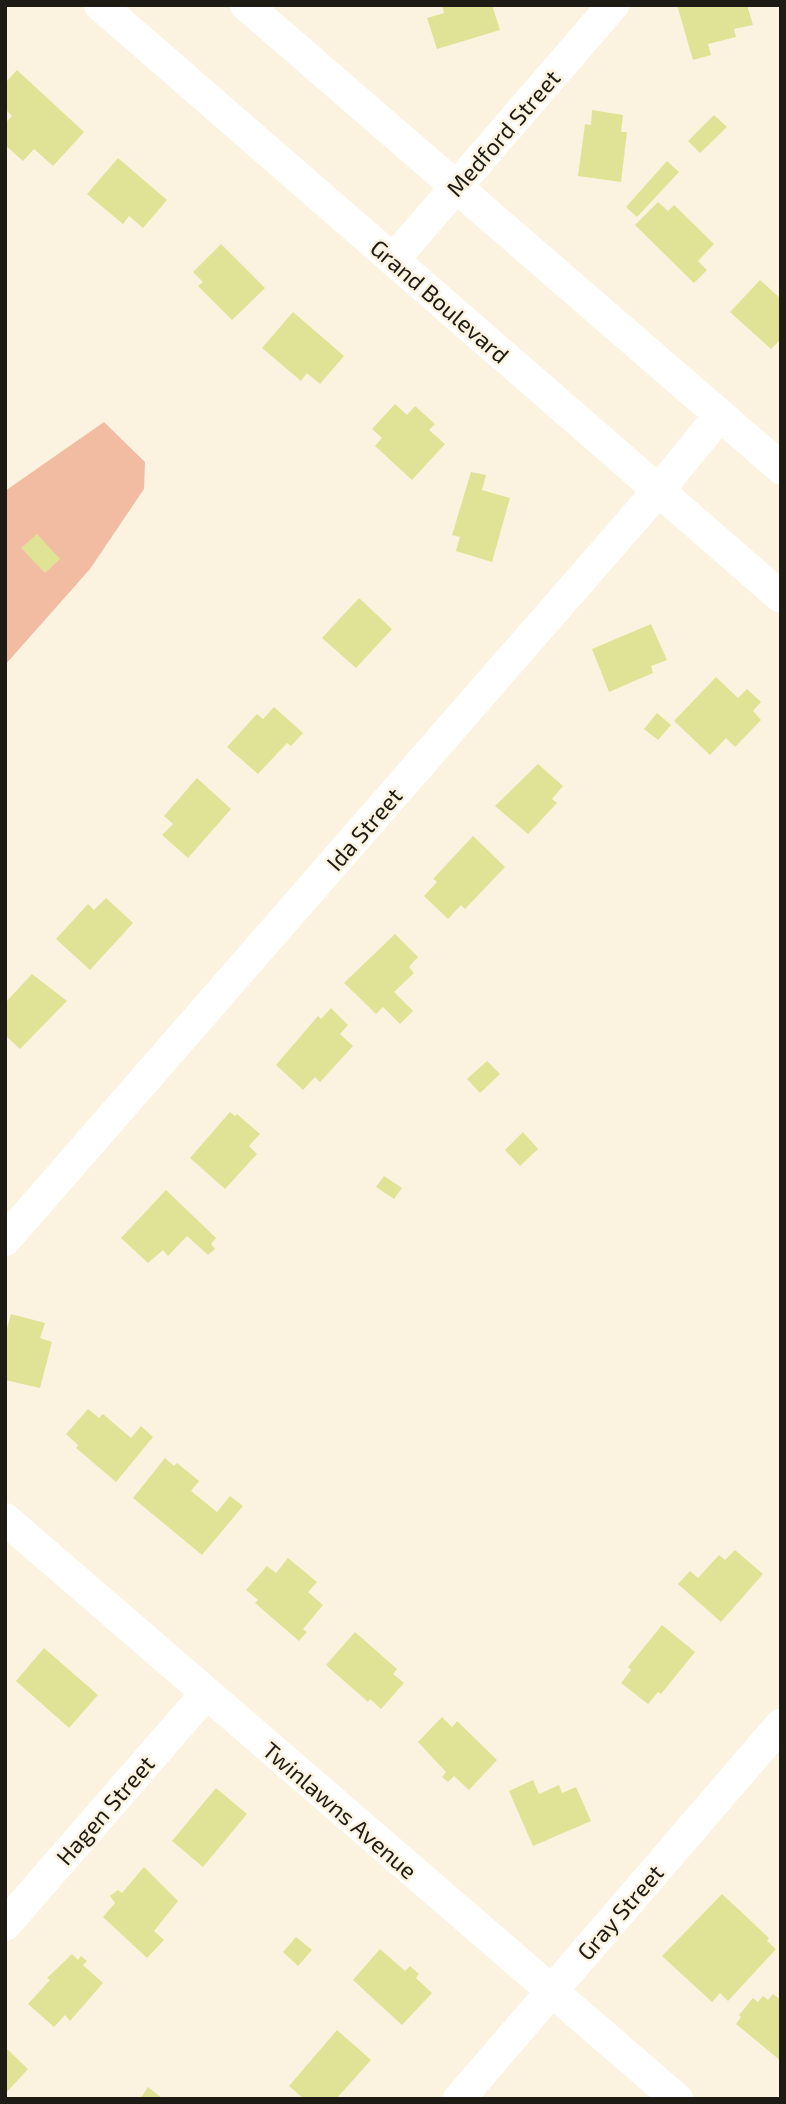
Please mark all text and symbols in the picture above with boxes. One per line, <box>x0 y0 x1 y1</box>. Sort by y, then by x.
street label: Medford Street <box>441 64 565 202</box>
street label: Grand Boulevard <box>365 233 515 369</box>
street label: Ida Street <box>320 782 408 876</box>
street label: Twinlawns Avenue <box>257 1735 423 1885</box>
street label: Hagen Street <box>50 1750 160 1870</box>
street label: Gray Street <box>571 1859 669 1965</box>

